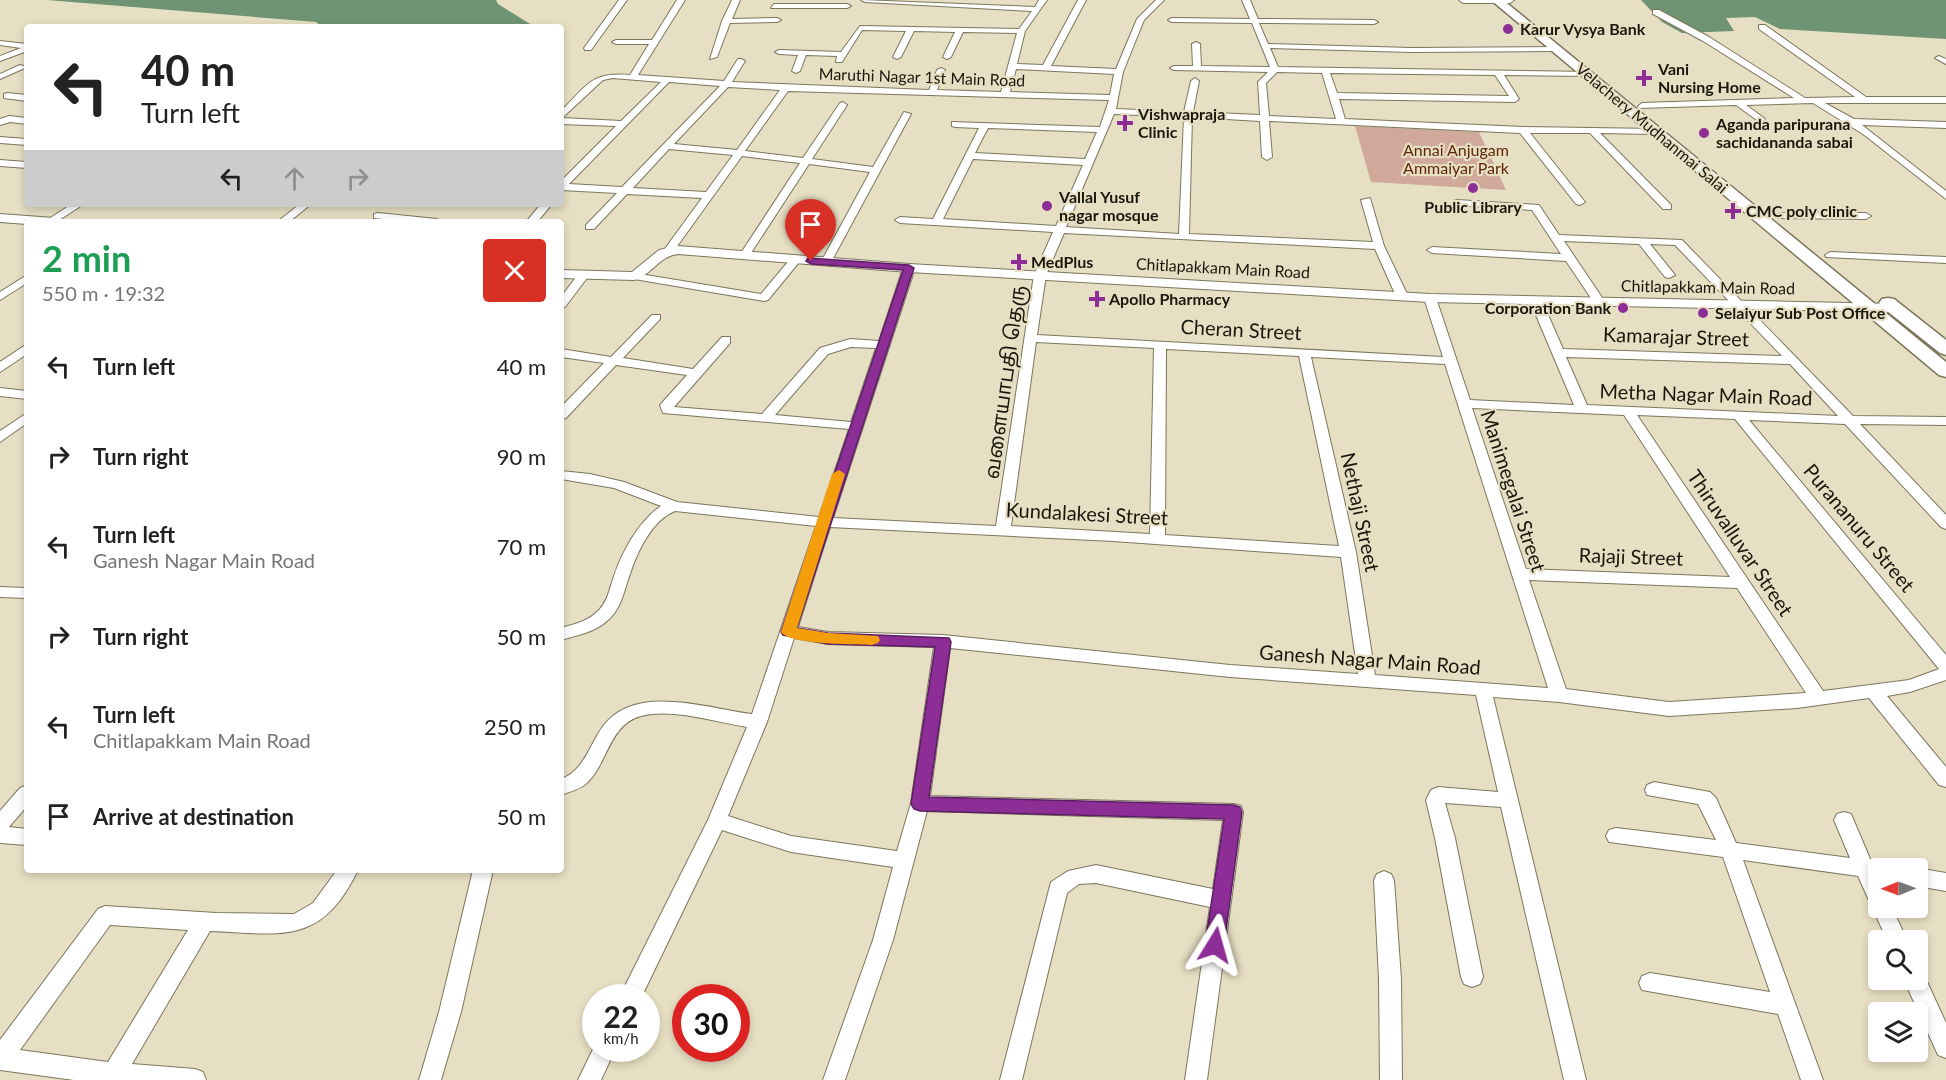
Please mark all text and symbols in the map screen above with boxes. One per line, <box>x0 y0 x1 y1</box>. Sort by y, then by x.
place label: Karur Vysya Bank <box>1520 19 1646 38</box>
marker: Karur Vysya Bank <box>1501 22 1515 36</box>
text: 40 m <box>141 45 235 95</box>
icon: left <box>42 48 120 126</box>
street label: Velachery Mudhanmai Salai <box>1573 59 1732 197</box>
place label: Vani Nursing Home <box>1657 59 1761 96</box>
street label: Maruthi Nagar 1st Main Road <box>818 63 1026 90</box>
marker: Vani Nursing Home <box>1635 69 1653 87</box>
text: Turn left <box>141 96 240 129</box>
place label: Vishwapraja Clinic <box>1137 104 1225 141</box>
marker: Vishwapraja Clinic <box>1116 114 1134 132</box>
place label: Aganda paripurana sachidananda sabai <box>1715 114 1853 151</box>
marker: Aganda paripurana sachidananda sabai <box>1697 126 1711 140</box>
park label: Annai Anjugam Ammaiyar Park <box>1403 140 1510 177</box>
icon: left <box>215 162 248 195</box>
icon: ahead <box>278 162 311 195</box>
icon: right <box>341 162 374 195</box>
marker: Public Library <box>1466 181 1480 195</box>
place label: Vallal Yusuf nagar mosque <box>1058 187 1159 224</box>
place label: Public Library <box>1424 197 1522 216</box>
pin <box>785 199 836 261</box>
marker: Vallal Yusuf nagar mosque <box>1040 199 1054 213</box>
place label: CMC poly clinic <box>1746 201 1857 220</box>
marker: CMC poly clinic <box>1724 202 1742 220</box>
icon: arrive <box>794 208 827 241</box>
text: 2 min <box>42 236 131 280</box>
button: close <box>483 239 546 302</box>
place label: MedPlus <box>1031 252 1093 271</box>
street label: Chitlapakkam Main Road <box>1136 253 1311 282</box>
marker: MedPlus <box>1012 255 1026 269</box>
street label: Chitlapakkam Main Road <box>1621 275 1795 298</box>
text: 550 m · 19:32 <box>42 281 165 305</box>
street label: வளையாபதி தெரு <box>979 283 1032 481</box>
place label: Apollo Pharmacy <box>1108 289 1231 308</box>
marker: Apollo Pharmacy <box>1090 292 1104 306</box>
place label: Corporation Bank <box>1485 298 1611 317</box>
marker: Corporation Bank <box>1616 301 1630 315</box>
place label: Selaiyur Sub Post Office <box>1715 303 1886 322</box>
marker: Selaiyur Sub Post Office <box>1696 306 1710 320</box>
street label: Cheran Street <box>1180 314 1302 344</box>
street label: Kamarajar Street <box>1603 321 1749 351</box>
icon: left <box>42 350 75 383</box>
text: Turn left <box>93 353 175 380</box>
text: 40 m <box>497 353 546 380</box>
street label: Metha Nagar Main Road <box>1599 378 1813 410</box>
street label: Manimegalai Street <box>1476 407 1551 575</box>
icon: right <box>42 440 75 473</box>
text: Turn right <box>93 443 188 470</box>
text: 90 m <box>497 443 546 470</box>
street label: Nethaji Street <box>1337 450 1385 574</box>
street label: Purananuru Street <box>1799 458 1920 596</box>
street label: Thiruvalluvar Street <box>1683 465 1799 620</box>
street label: Kundalakesi Street <box>1005 497 1169 529</box>
text: Turn left <box>93 521 175 548</box>
icon: left <box>42 530 75 563</box>
text: 70 m <box>497 533 546 560</box>
street label: Rajaji Street <box>1578 542 1684 570</box>
text: Ganesh Nagar Main Road <box>93 548 315 572</box>
icon: right <box>42 620 75 653</box>
text: Turn right <box>93 623 188 650</box>
text: 50 m <box>497 623 546 650</box>
street label: Ganesh Nagar Main Road <box>1258 639 1482 679</box>
text: Turn left <box>93 701 175 728</box>
icon: left <box>42 710 75 743</box>
text: 250 m <box>484 713 546 740</box>
text: Chitlapakkam Main Road <box>93 728 311 752</box>
icon: arrive <box>42 800 75 833</box>
text: Arrive at destination <box>93 803 294 830</box>
text: 50 m <box>497 803 546 830</box>
north arrow <box>1868 858 1928 918</box>
map controls <box>1868 858 1928 1062</box>
position arrow <box>1183 913 1247 977</box>
button: search <box>1868 930 1928 990</box>
speed limit sign: 30 <box>672 984 750 1062</box>
text: 22 <box>604 998 638 1034</box>
button: layers <box>1868 1002 1928 1062</box>
text: km/h <box>603 1029 639 1047</box>

